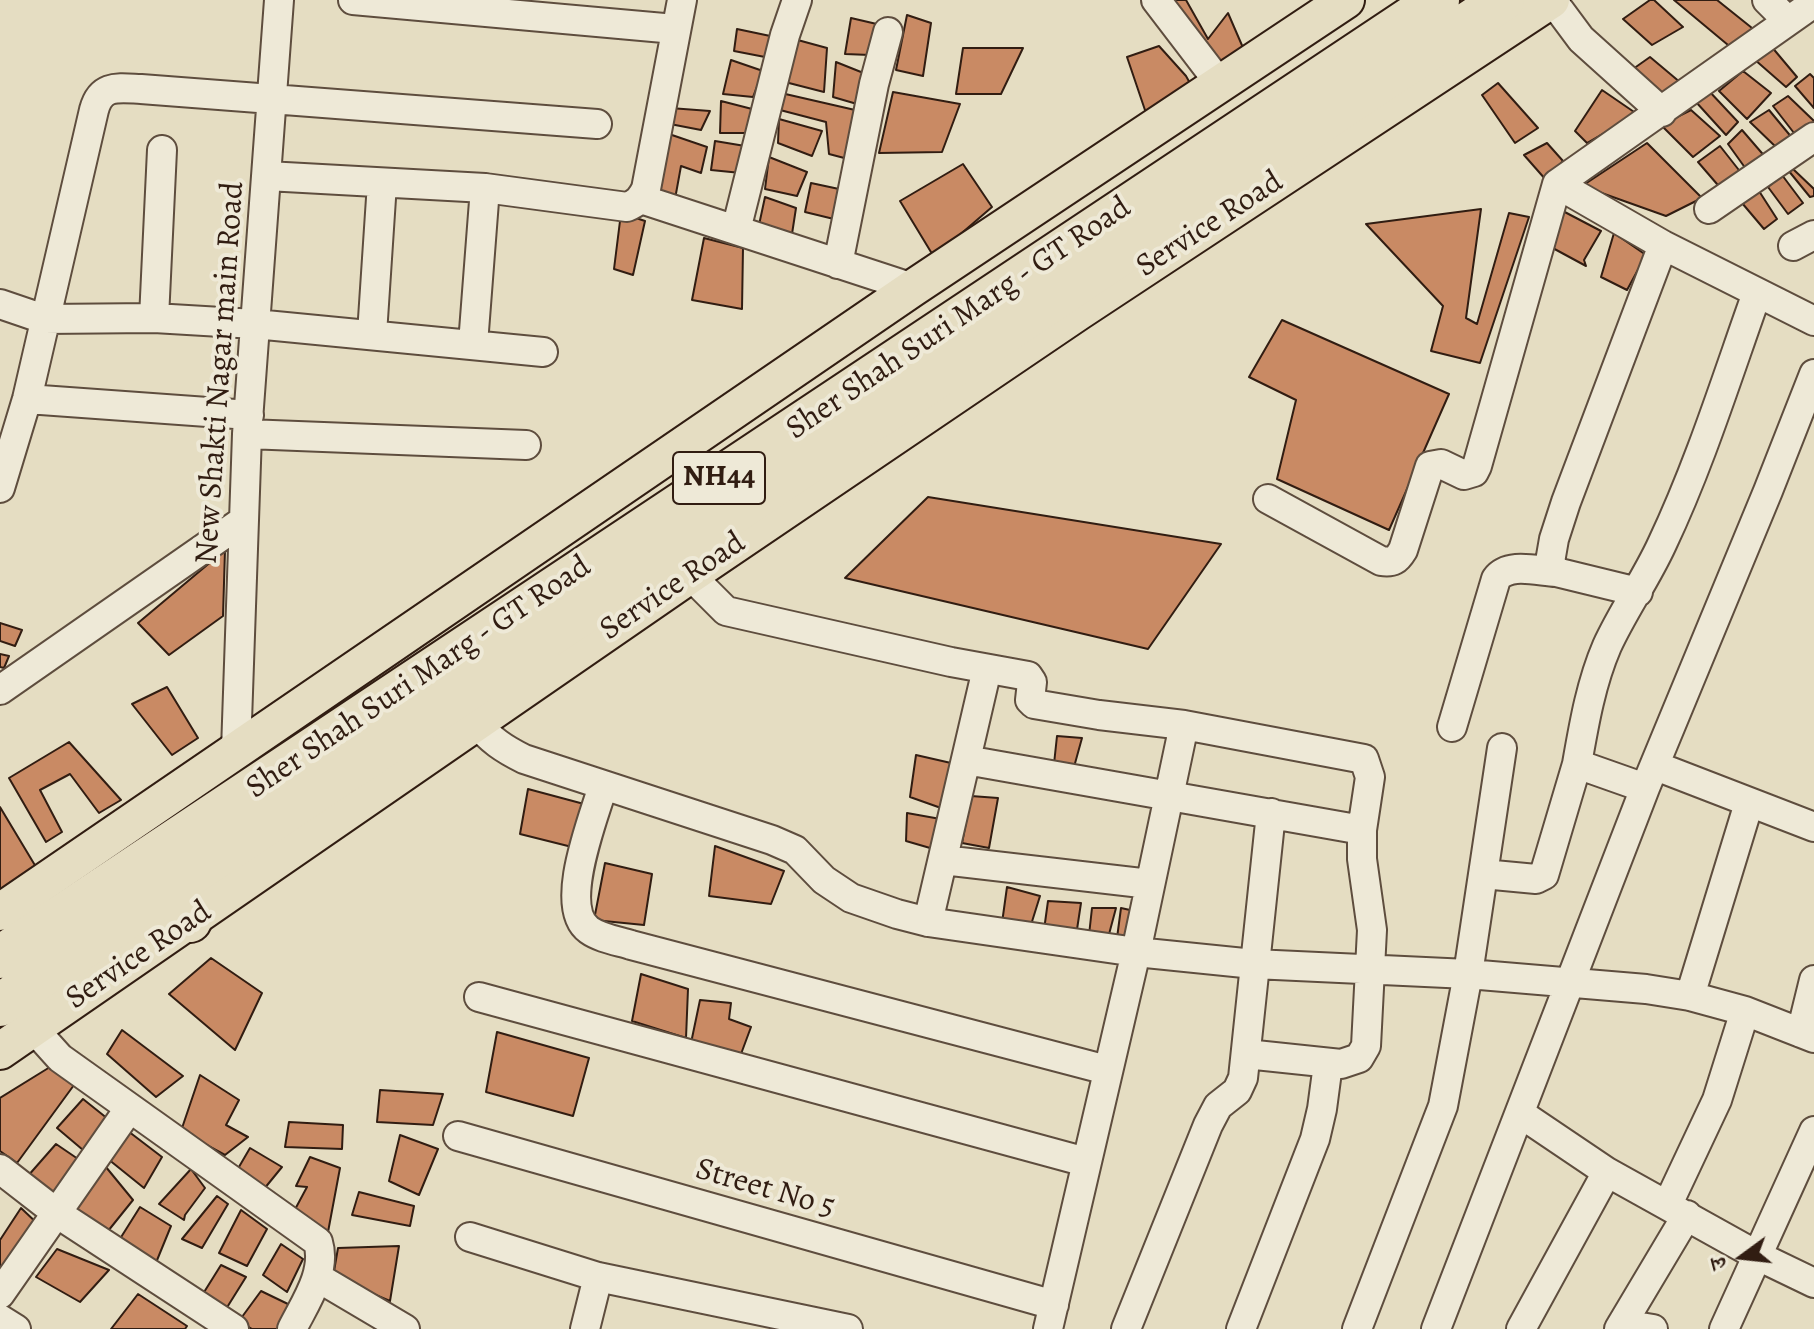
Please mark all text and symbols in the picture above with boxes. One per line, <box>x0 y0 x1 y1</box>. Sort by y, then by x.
street label: Service Road <box>1129 163 1291 287</box>
street label: New Shakti Nagar main Road <box>188 180 254 566</box>
street label: Sher Shah Suri Marg - GT Road <box>779 189 1139 449</box>
road number: NH44 <box>673 452 765 504</box>
street label: Service Road <box>593 524 753 650</box>
street label: Sher Shah Suri Marg - GT Road <box>239 548 599 808</box>
street label: Service Road <box>59 893 219 1019</box>
street label: Street No 5 <box>691 1151 839 1227</box>
north arrow <box>1702 1217 1782 1297</box>
text: उ <box>1703 1254 1735 1273</box>

